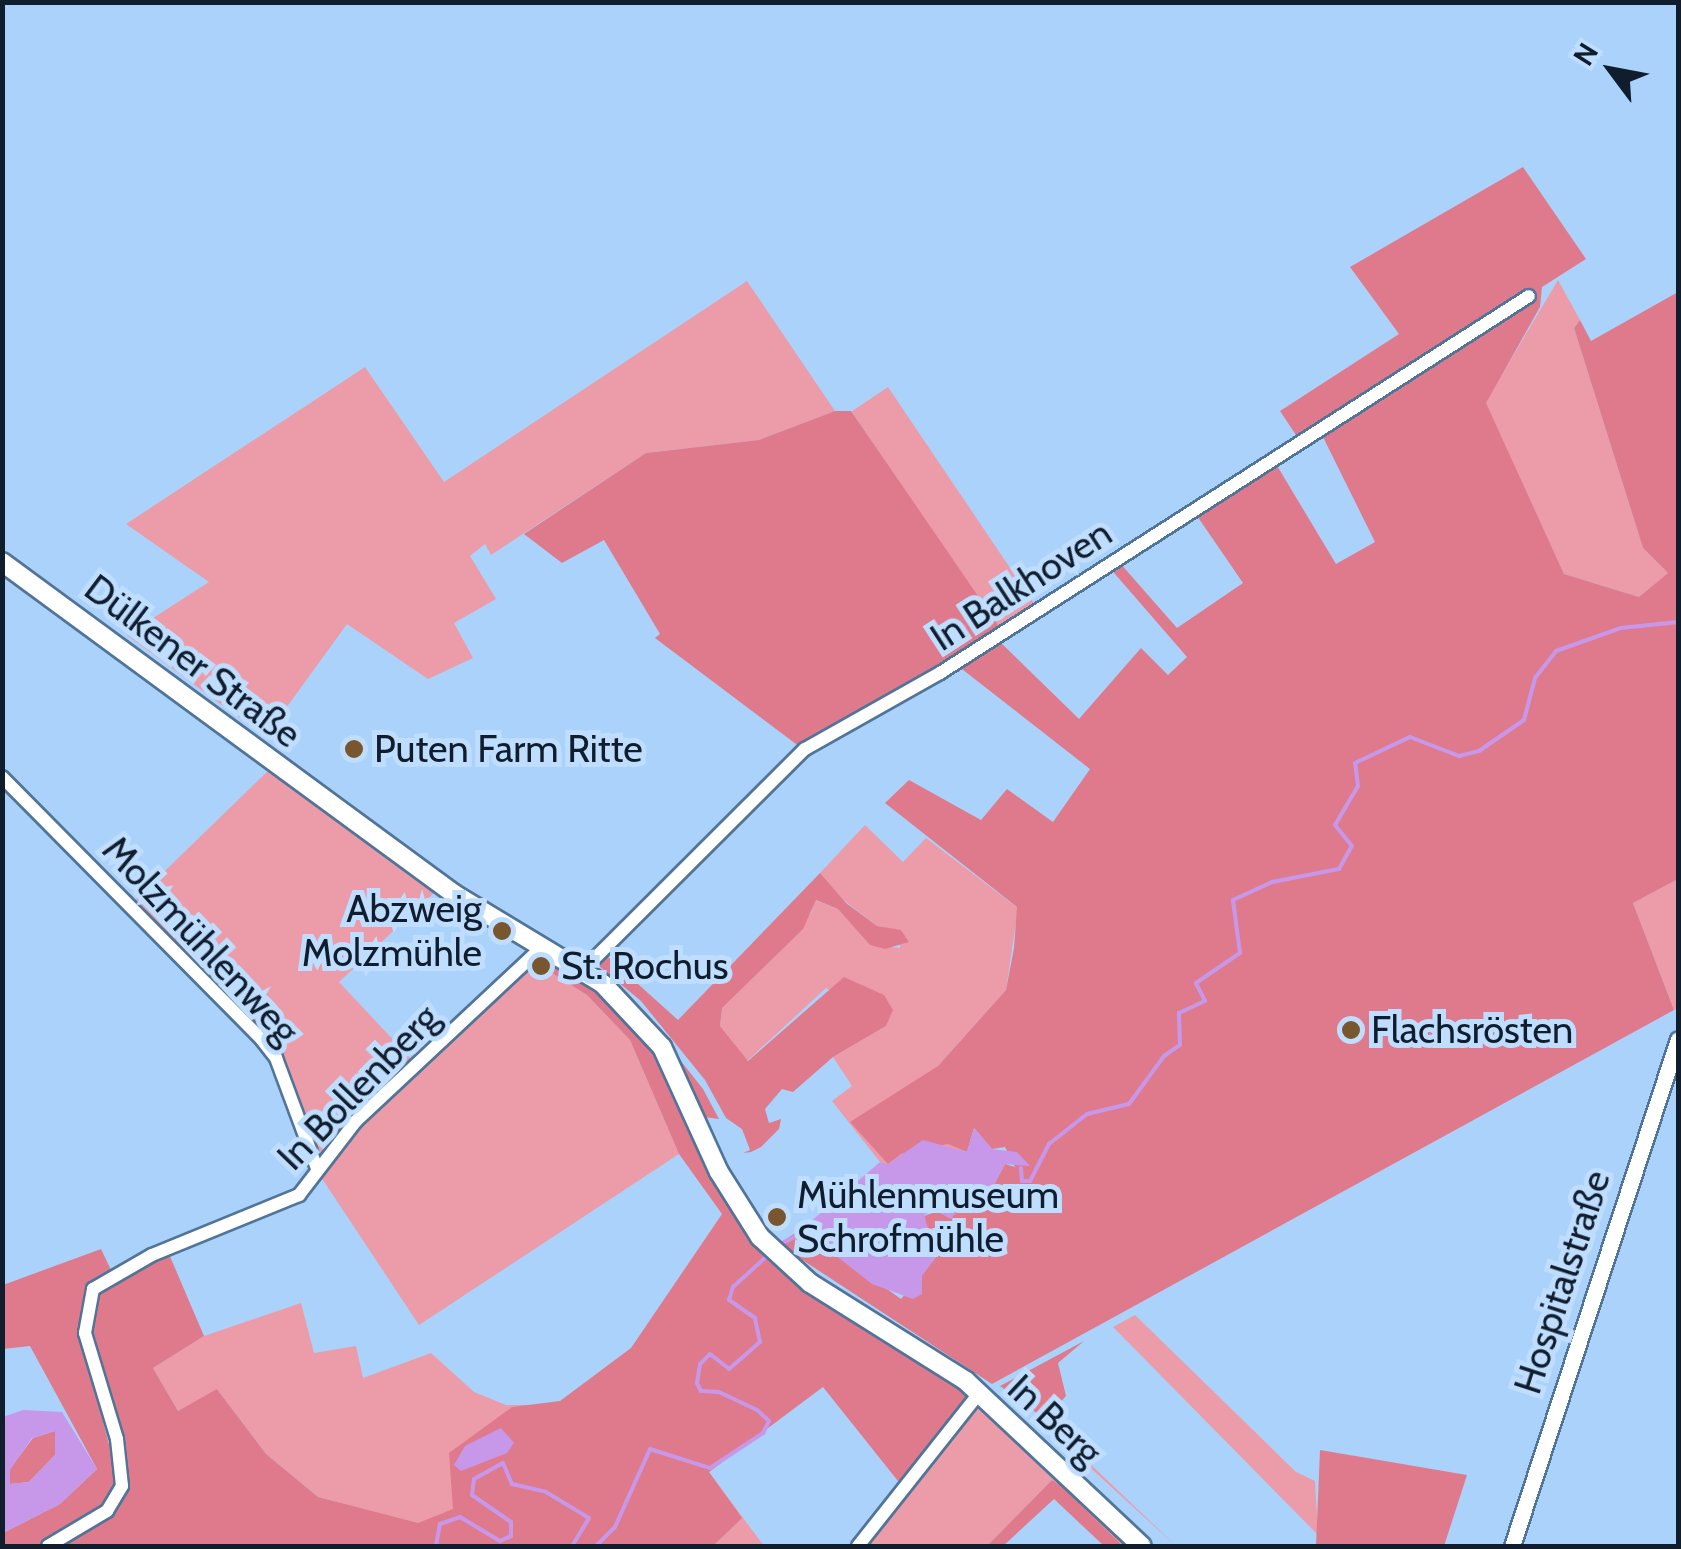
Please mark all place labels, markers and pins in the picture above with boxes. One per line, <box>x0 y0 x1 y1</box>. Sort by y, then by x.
place label: Puten Farm Ritte <box>374 726 643 772</box>
marker: Puten Farm Ritte <box>343 738 365 760</box>
place label: Abzweig Molzmühle <box>302 886 482 976</box>
marker: Abzweig Molzmühle <box>491 920 513 942</box>
place label: St. Rochus <box>561 943 728 989</box>
marker: St. Rochus <box>530 955 552 977</box>
place label: Flachsrösten <box>1371 1007 1573 1053</box>
marker: Flachsrösten <box>1340 1019 1362 1041</box>
place label: Mühlenmuseum Schrofmühle <box>797 1172 1059 1262</box>
marker: Mühlenmuseum Schrofmühle <box>766 1206 788 1228</box>

